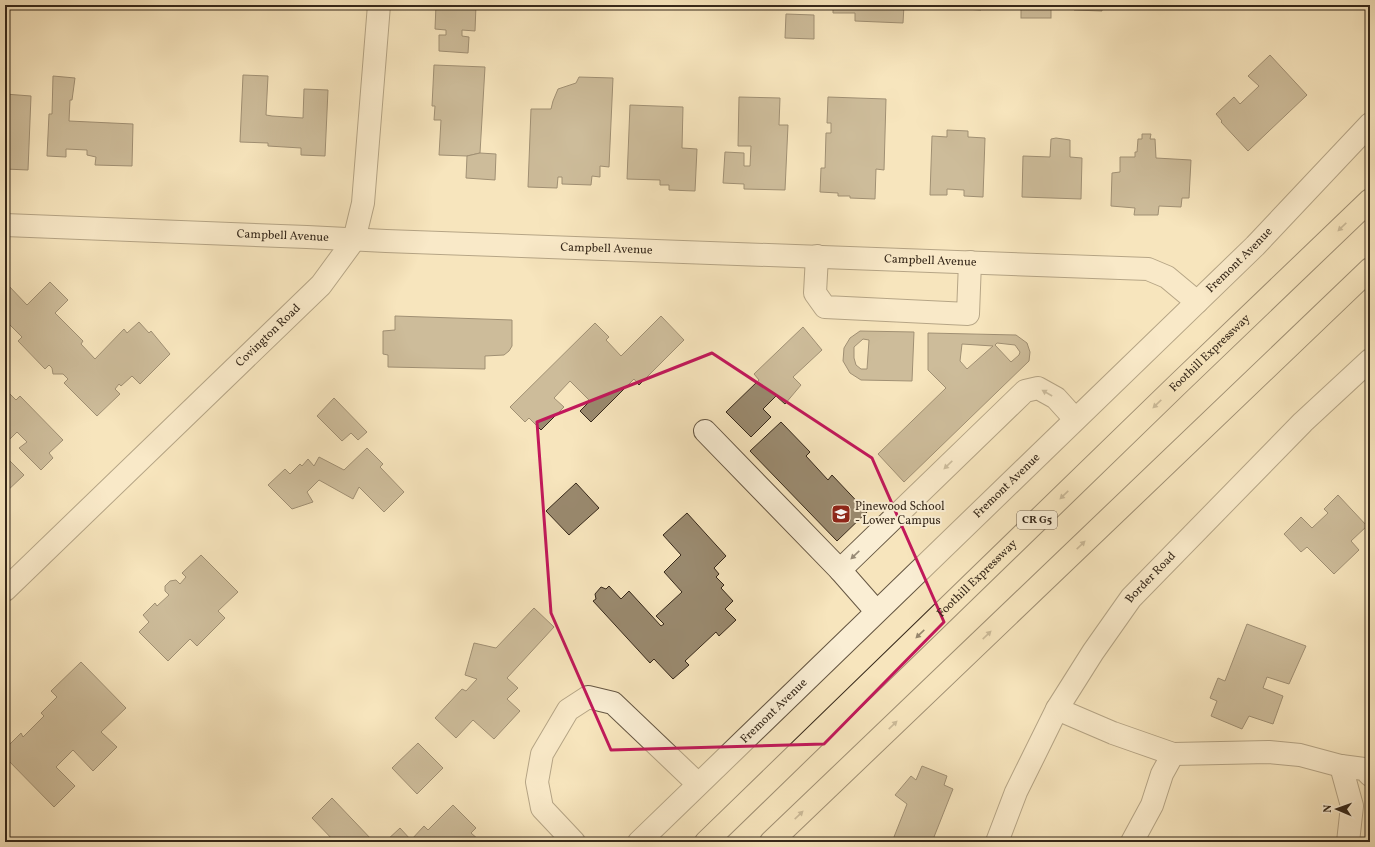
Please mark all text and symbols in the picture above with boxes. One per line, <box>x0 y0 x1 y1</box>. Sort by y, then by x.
one-way arrow <box>1337 223 1347 232</box>
street label: Fremont Avenue <box>1203 224 1276 297</box>
street label: Campbell Avenue <box>236 226 330 246</box>
street label: Campbell Avenue <box>560 239 653 259</box>
street label: Campbell Avenue <box>884 251 977 271</box>
street label: Covington Road <box>232 301 304 371</box>
street label: Foothill Expressway <box>1166 311 1254 396</box>
one-way arrow <box>1042 389 1052 397</box>
one-way arrow <box>1152 400 1162 409</box>
street label: Fremont Avenue <box>970 450 1044 522</box>
one-way arrow <box>943 460 953 469</box>
one-way arrow <box>1059 490 1069 500</box>
place label: Pinewood School - Lower Campus <box>855 499 945 529</box>
school or university icon: Pinewood School - Lower Campus <box>830 503 852 525</box>
road number: CR G5 <box>1017 511 1057 529</box>
street label: Foothill Expressway <box>934 536 1021 621</box>
one-way arrow <box>1076 541 1086 550</box>
street label: Border Road <box>1122 548 1180 606</box>
one-way arrow <box>850 550 860 560</box>
one-way arrow <box>915 630 925 639</box>
one-way arrow <box>982 630 992 640</box>
street label: Fremont Avenue <box>737 675 811 747</box>
one-way arrow <box>888 720 898 730</box>
north arrow <box>1317 789 1357 829</box>
text: N <box>1321 804 1336 813</box>
one-way arrow <box>794 810 804 820</box>

